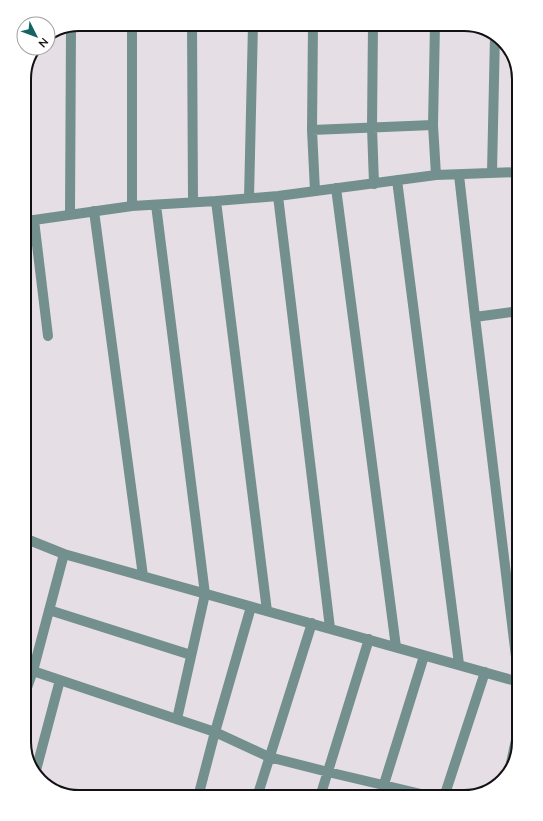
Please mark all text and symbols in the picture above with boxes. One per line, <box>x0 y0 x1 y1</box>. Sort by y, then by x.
north arrow <box>16 16 56 56</box>
text: N <box>35 34 51 50</box>

